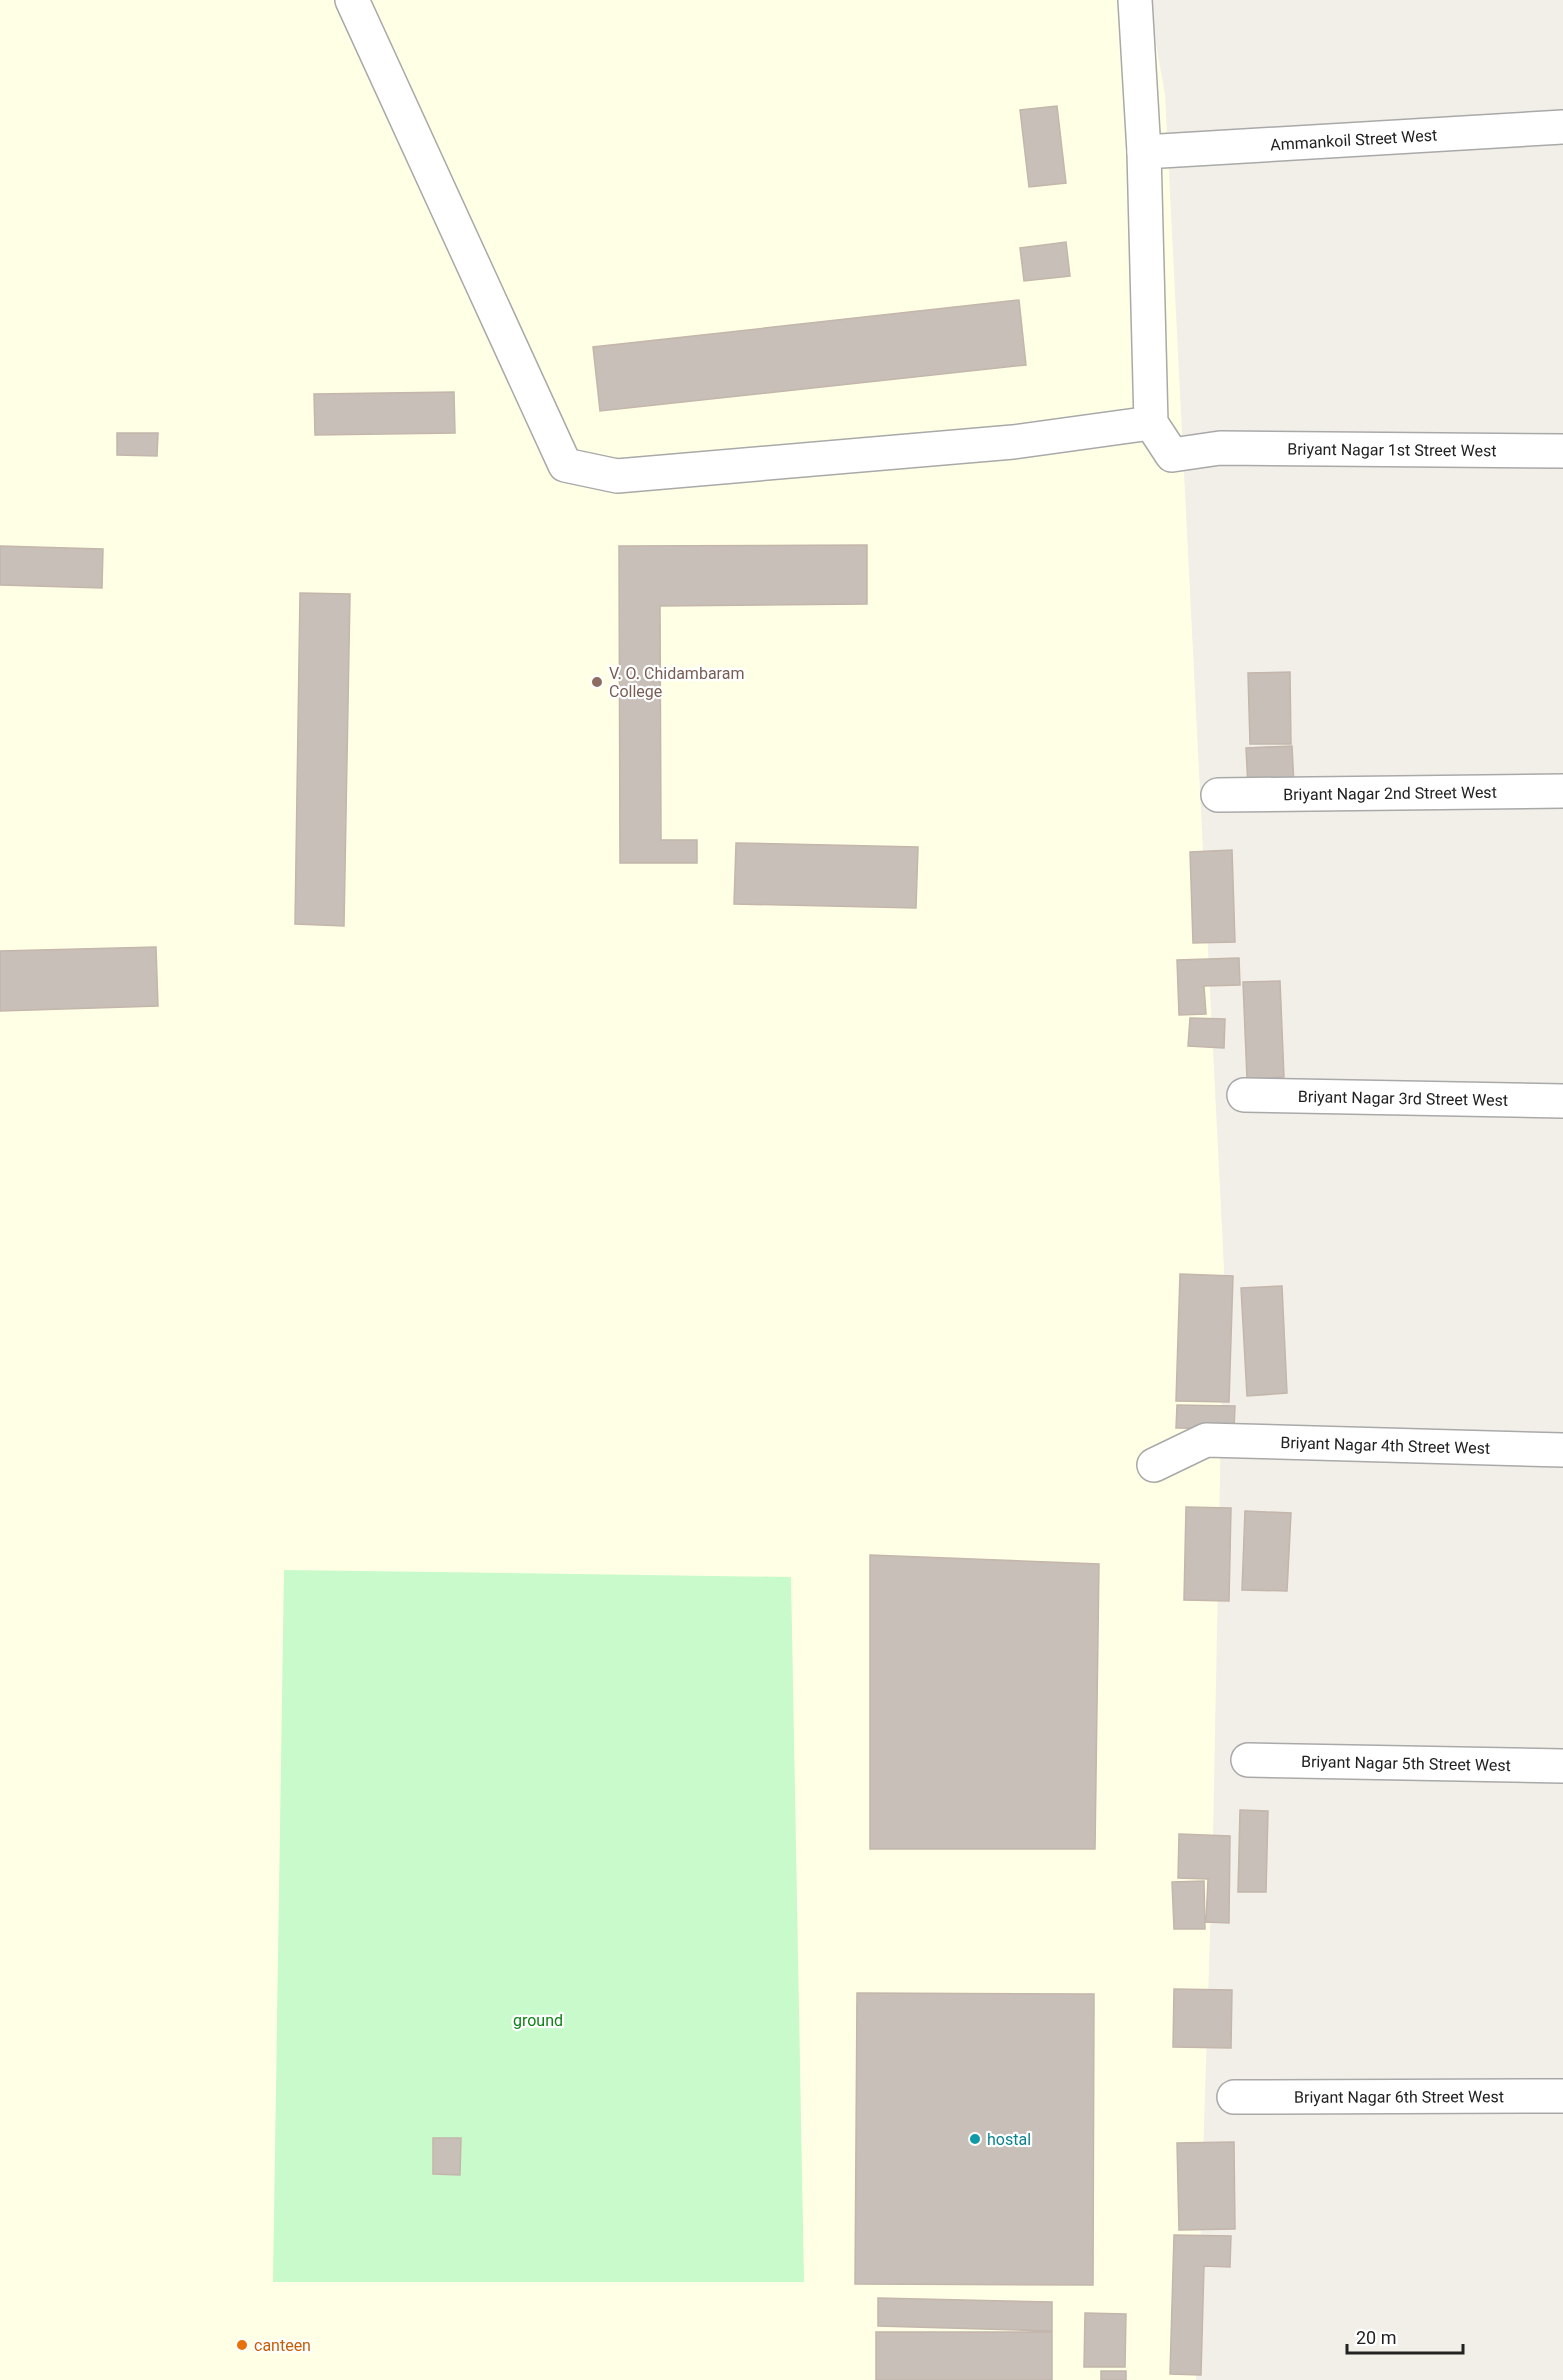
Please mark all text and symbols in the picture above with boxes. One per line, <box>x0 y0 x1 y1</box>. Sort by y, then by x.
street label: Ammankoil Street West <box>1270 126 1438 154</box>
street label: Briyant Nagar 1st Street West <box>1287 440 1497 460</box>
place label: V. O. Chidambaram College <box>609 664 744 701</box>
marker: V. O. Chidambaram College <box>590 675 604 689</box>
street label: Briyant Nagar 2nd Street West <box>1283 783 1497 804</box>
street label: Briyant Nagar 3rd Street West <box>1298 1087 1508 1110</box>
street label: Briyant Nagar 4th Street West <box>1280 1433 1490 1458</box>
street label: Briyant Nagar 5th Street West <box>1301 1752 1511 1775</box>
park label: ground <box>513 2011 563 2030</box>
street label: Briyant Nagar 6th Street West <box>1294 2087 1504 2107</box>
place label: hostal <box>987 2130 1031 2149</box>
marker: hostal <box>968 2132 982 2146</box>
scale bar <box>1347 2317 1462 2355</box>
text: 20 m <box>1356 2327 1396 2348</box>
place label: canteen <box>254 2336 311 2355</box>
marker: canteen <box>235 2338 249 2352</box>

